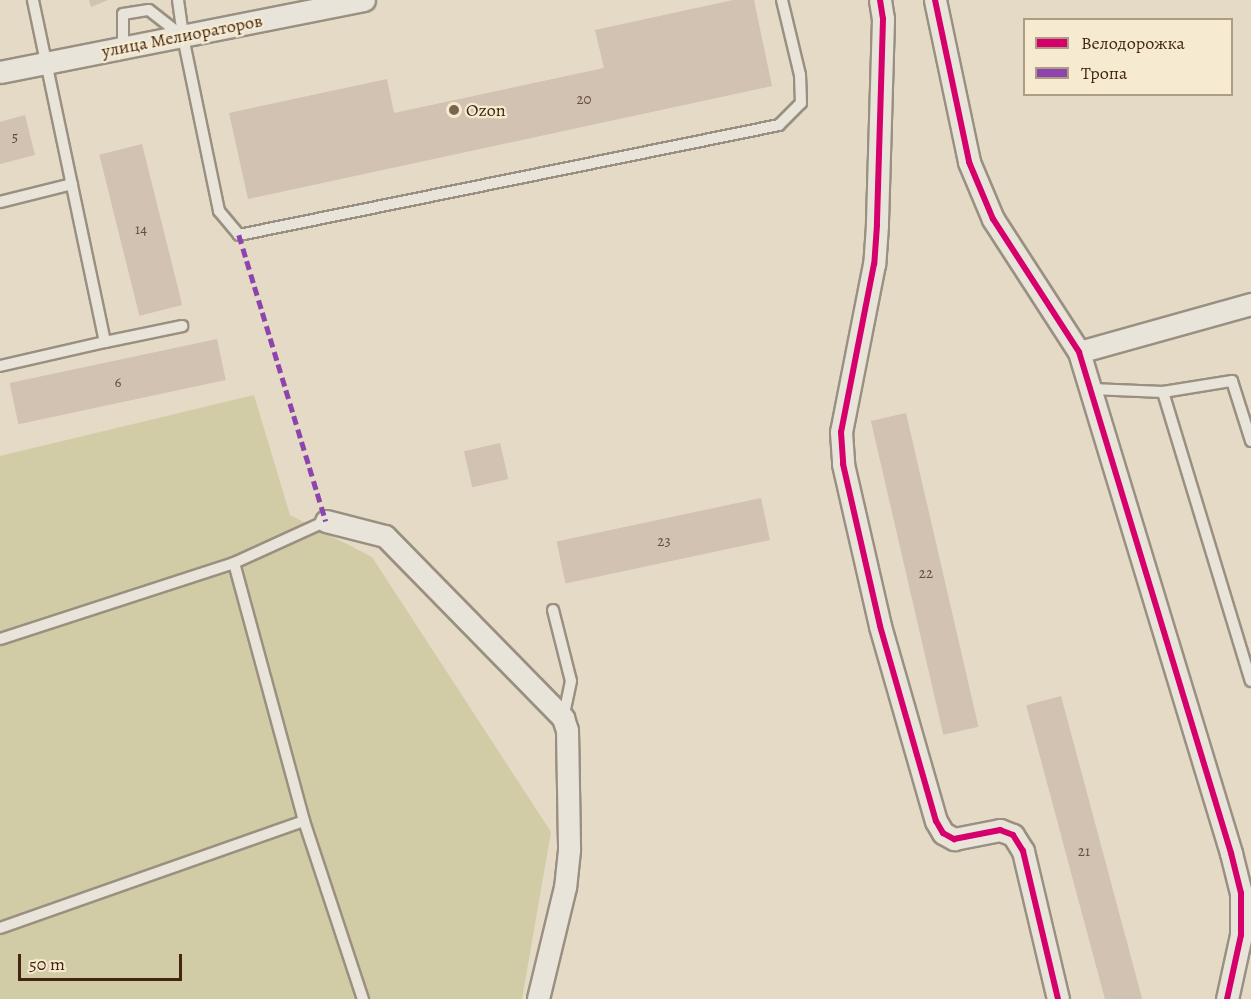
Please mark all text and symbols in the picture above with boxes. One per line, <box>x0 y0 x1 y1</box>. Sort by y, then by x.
street label: улица Мелиораторов <box>100 10 264 62</box>
legend <box>1023 18 1233 96</box>
text: Велодорожка <box>1081 31 1185 55</box>
text: Тропа <box>1081 61 1127 85</box>
house number: 20 <box>576 91 592 109</box>
place label: Ozon <box>466 99 506 121</box>
marker: Ozon <box>447 103 461 117</box>
house number: 5 <box>12 129 18 147</box>
house number: 14 <box>135 221 147 239</box>
house number: 6 <box>115 374 121 392</box>
house number: 23 <box>657 533 671 551</box>
house number: 22 <box>919 565 933 583</box>
house number: 21 <box>1078 843 1090 861</box>
scale bar <box>21 942 184 980</box>
text: 50 m <box>29 952 65 976</box>

